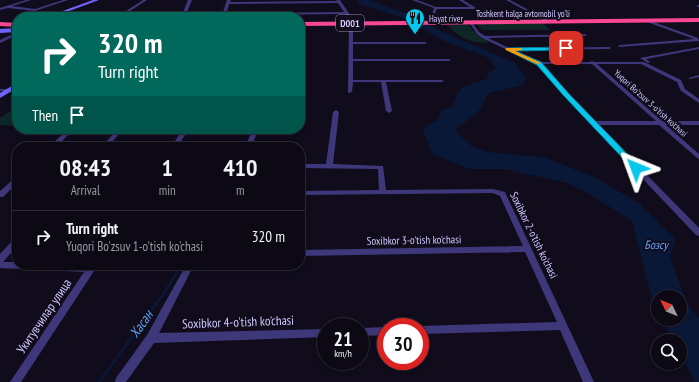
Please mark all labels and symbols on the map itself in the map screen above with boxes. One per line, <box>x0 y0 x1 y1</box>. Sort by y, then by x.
restaurant icon: Hayat river <box>404 7 426 35</box>
street label: Toshkent halqa avtomobil yo'li <box>476 8 570 19</box>
place label: Hayat river <box>429 13 463 24</box>
road number: D001 <box>336 15 364 31</box>
pin <box>549 31 583 65</box>
street label: Yuqori Bo'zsuv 3-o'tish ko'chasi <box>612 67 690 139</box>
position arrow <box>615 147 657 189</box>
street label: Soxibkor 2-o'tish ko'chasi <box>507 189 561 281</box>
street label: Soxibkor 3-o'tish ko'chasi <box>367 232 461 248</box>
water label: Бозсу <box>644 237 669 252</box>
street label: Укитувчилар улица <box>13 275 75 357</box>
north arrow <box>651 290 687 326</box>
water label: Хасан <box>125 305 158 341</box>
street label: Soxibkor 4-o'tish ko'chasi <box>182 312 294 332</box>
speed limit sign: 30 <box>377 318 429 370</box>

